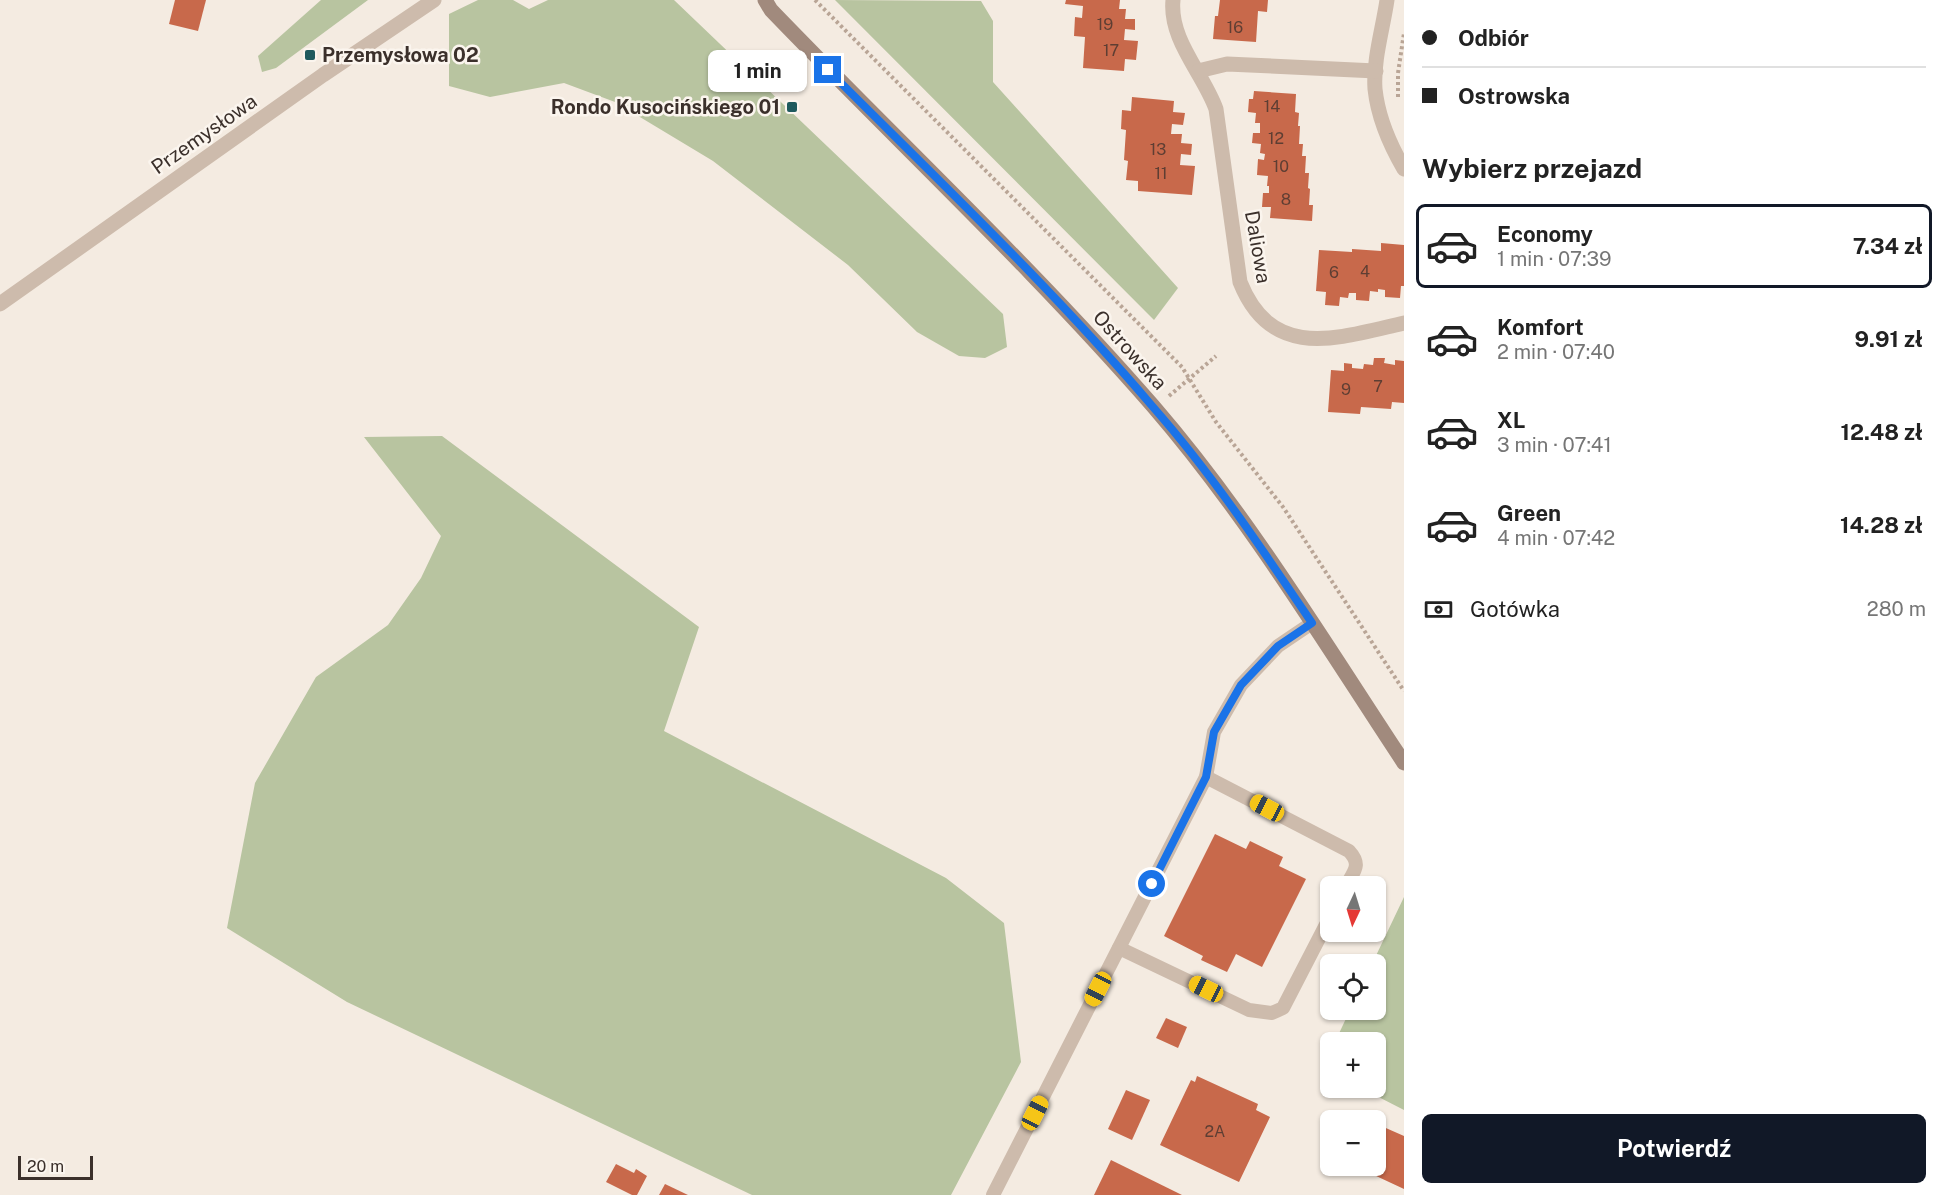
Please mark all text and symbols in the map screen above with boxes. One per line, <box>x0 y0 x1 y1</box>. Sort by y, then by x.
house number: 19 <box>1097 15 1113 34</box>
house number: 16 <box>1227 18 1243 37</box>
text: Odbiór <box>1458 25 1529 51</box>
house number: 17 <box>1103 41 1119 60</box>
place label: Przemysłowa 02 <box>322 43 479 67</box>
marker: Przemysłowa 02 <box>303 48 317 62</box>
callout: 1 min <box>708 49 807 91</box>
route end <box>814 56 841 83</box>
text: 1 min <box>733 59 782 83</box>
text: Ostrowska <box>1458 83 1570 109</box>
street label: Przemysłowa <box>147 89 261 179</box>
place label: Rondo Kusocińskiego 01 <box>551 95 780 119</box>
house number: 14 <box>1264 97 1280 116</box>
marker: Rondo Kusocińskiego 01 <box>785 100 799 114</box>
house number: 12 <box>1268 129 1284 148</box>
house number: 13 <box>1150 140 1166 159</box>
text: Wybierz przejazd <box>1422 152 1642 184</box>
house number: 10 <box>1273 157 1289 176</box>
house number: 11 <box>1154 164 1168 183</box>
house number: 8 <box>1281 190 1291 209</box>
street label: Daliowa <box>1240 209 1276 285</box>
icon: car <box>1425 219 1479 273</box>
text: Economy <box>1497 221 1593 247</box>
text: 7.34 zł <box>1853 233 1923 259</box>
text: 1 min · 07:39 <box>1497 247 1611 271</box>
house number: 4 <box>1360 262 1370 281</box>
house number: 6 <box>1329 263 1339 282</box>
street label: Ostrowska <box>1088 305 1172 395</box>
icon: car <box>1425 312 1479 366</box>
text: Komfort <box>1497 314 1584 340</box>
text: 9.91 zł <box>1855 326 1923 352</box>
text: 2 min · 07:40 <box>1497 340 1615 364</box>
house number: 7 <box>1373 377 1383 396</box>
house number: 9 <box>1341 380 1351 399</box>
icon: car <box>1425 405 1479 459</box>
text: XL <box>1497 407 1525 433</box>
text: 12.48 zł <box>1841 419 1923 445</box>
text: 3 min · 07:41 <box>1497 433 1612 457</box>
icon: car <box>1425 498 1479 552</box>
text: Green <box>1497 500 1561 526</box>
text: 14.28 zł <box>1840 512 1923 538</box>
text: 4 min · 07:42 <box>1497 526 1615 550</box>
icon: cash <box>1422 593 1455 626</box>
text: Gotówka <box>1470 596 1560 622</box>
text: 280 m <box>1867 597 1926 621</box>
car <box>1247 792 1287 824</box>
route start <box>1138 870 1165 897</box>
north arrow <box>1320 876 1386 942</box>
map controls <box>1320 876 1386 1176</box>
button: locate <box>1320 954 1386 1020</box>
car <box>1082 969 1114 1009</box>
car <box>1186 973 1226 1005</box>
button: + <box>1320 1032 1386 1098</box>
car <box>1019 1093 1051 1133</box>
button: − <box>1320 1110 1386 1176</box>
button: Potwierdź <box>1422 1114 1926 1183</box>
house number: 2A <box>1205 1122 1225 1141</box>
scale bar <box>18 1153 93 1180</box>
text: 20 m <box>27 1157 64 1176</box>

